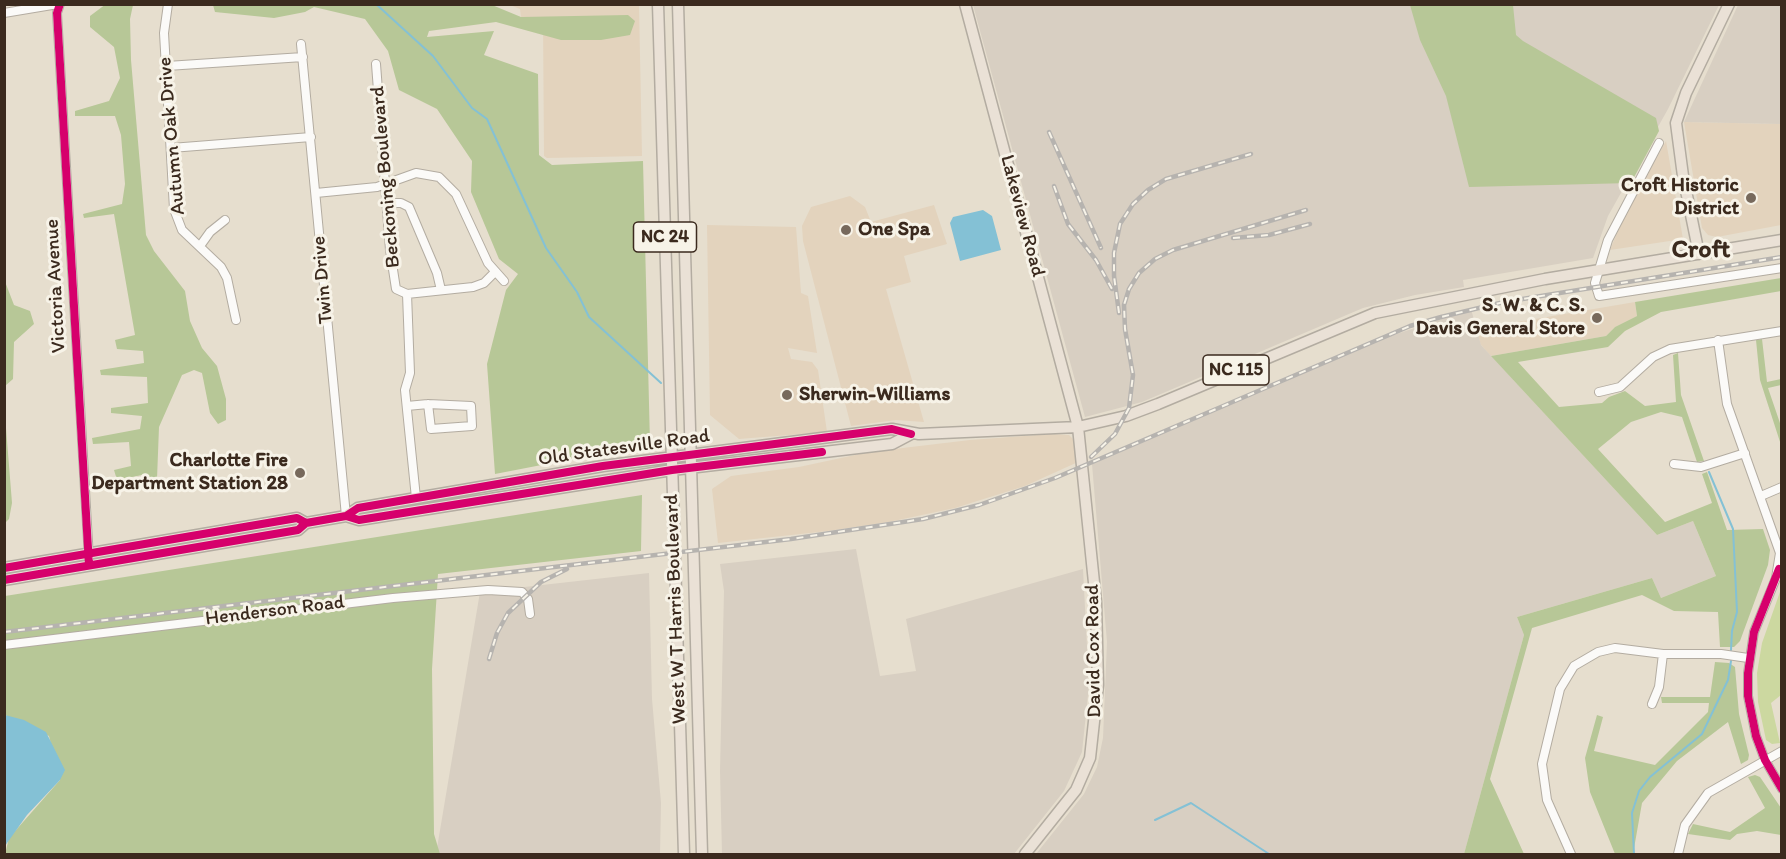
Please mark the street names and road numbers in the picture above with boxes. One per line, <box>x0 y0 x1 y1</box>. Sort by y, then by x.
street label: Autumn Oak Drive <box>153 56 191 216</box>
street label: Beckoning Boulevard <box>366 85 406 269</box>
street label: Lakeview Road <box>994 152 1050 280</box>
street label: Victoria Avenue <box>40 218 72 354</box>
road number: NC 24 <box>634 222 696 252</box>
street label: Twin Drive <box>307 235 339 325</box>
road number: NC 115 <box>1203 355 1269 385</box>
street label: Old Statesville Road <box>537 424 711 472</box>
street label: West W T Harris Boulevard <box>660 493 692 725</box>
street label: David Cox Road <box>1081 584 1107 718</box>
street label: Henderson Road <box>204 591 346 631</box>

